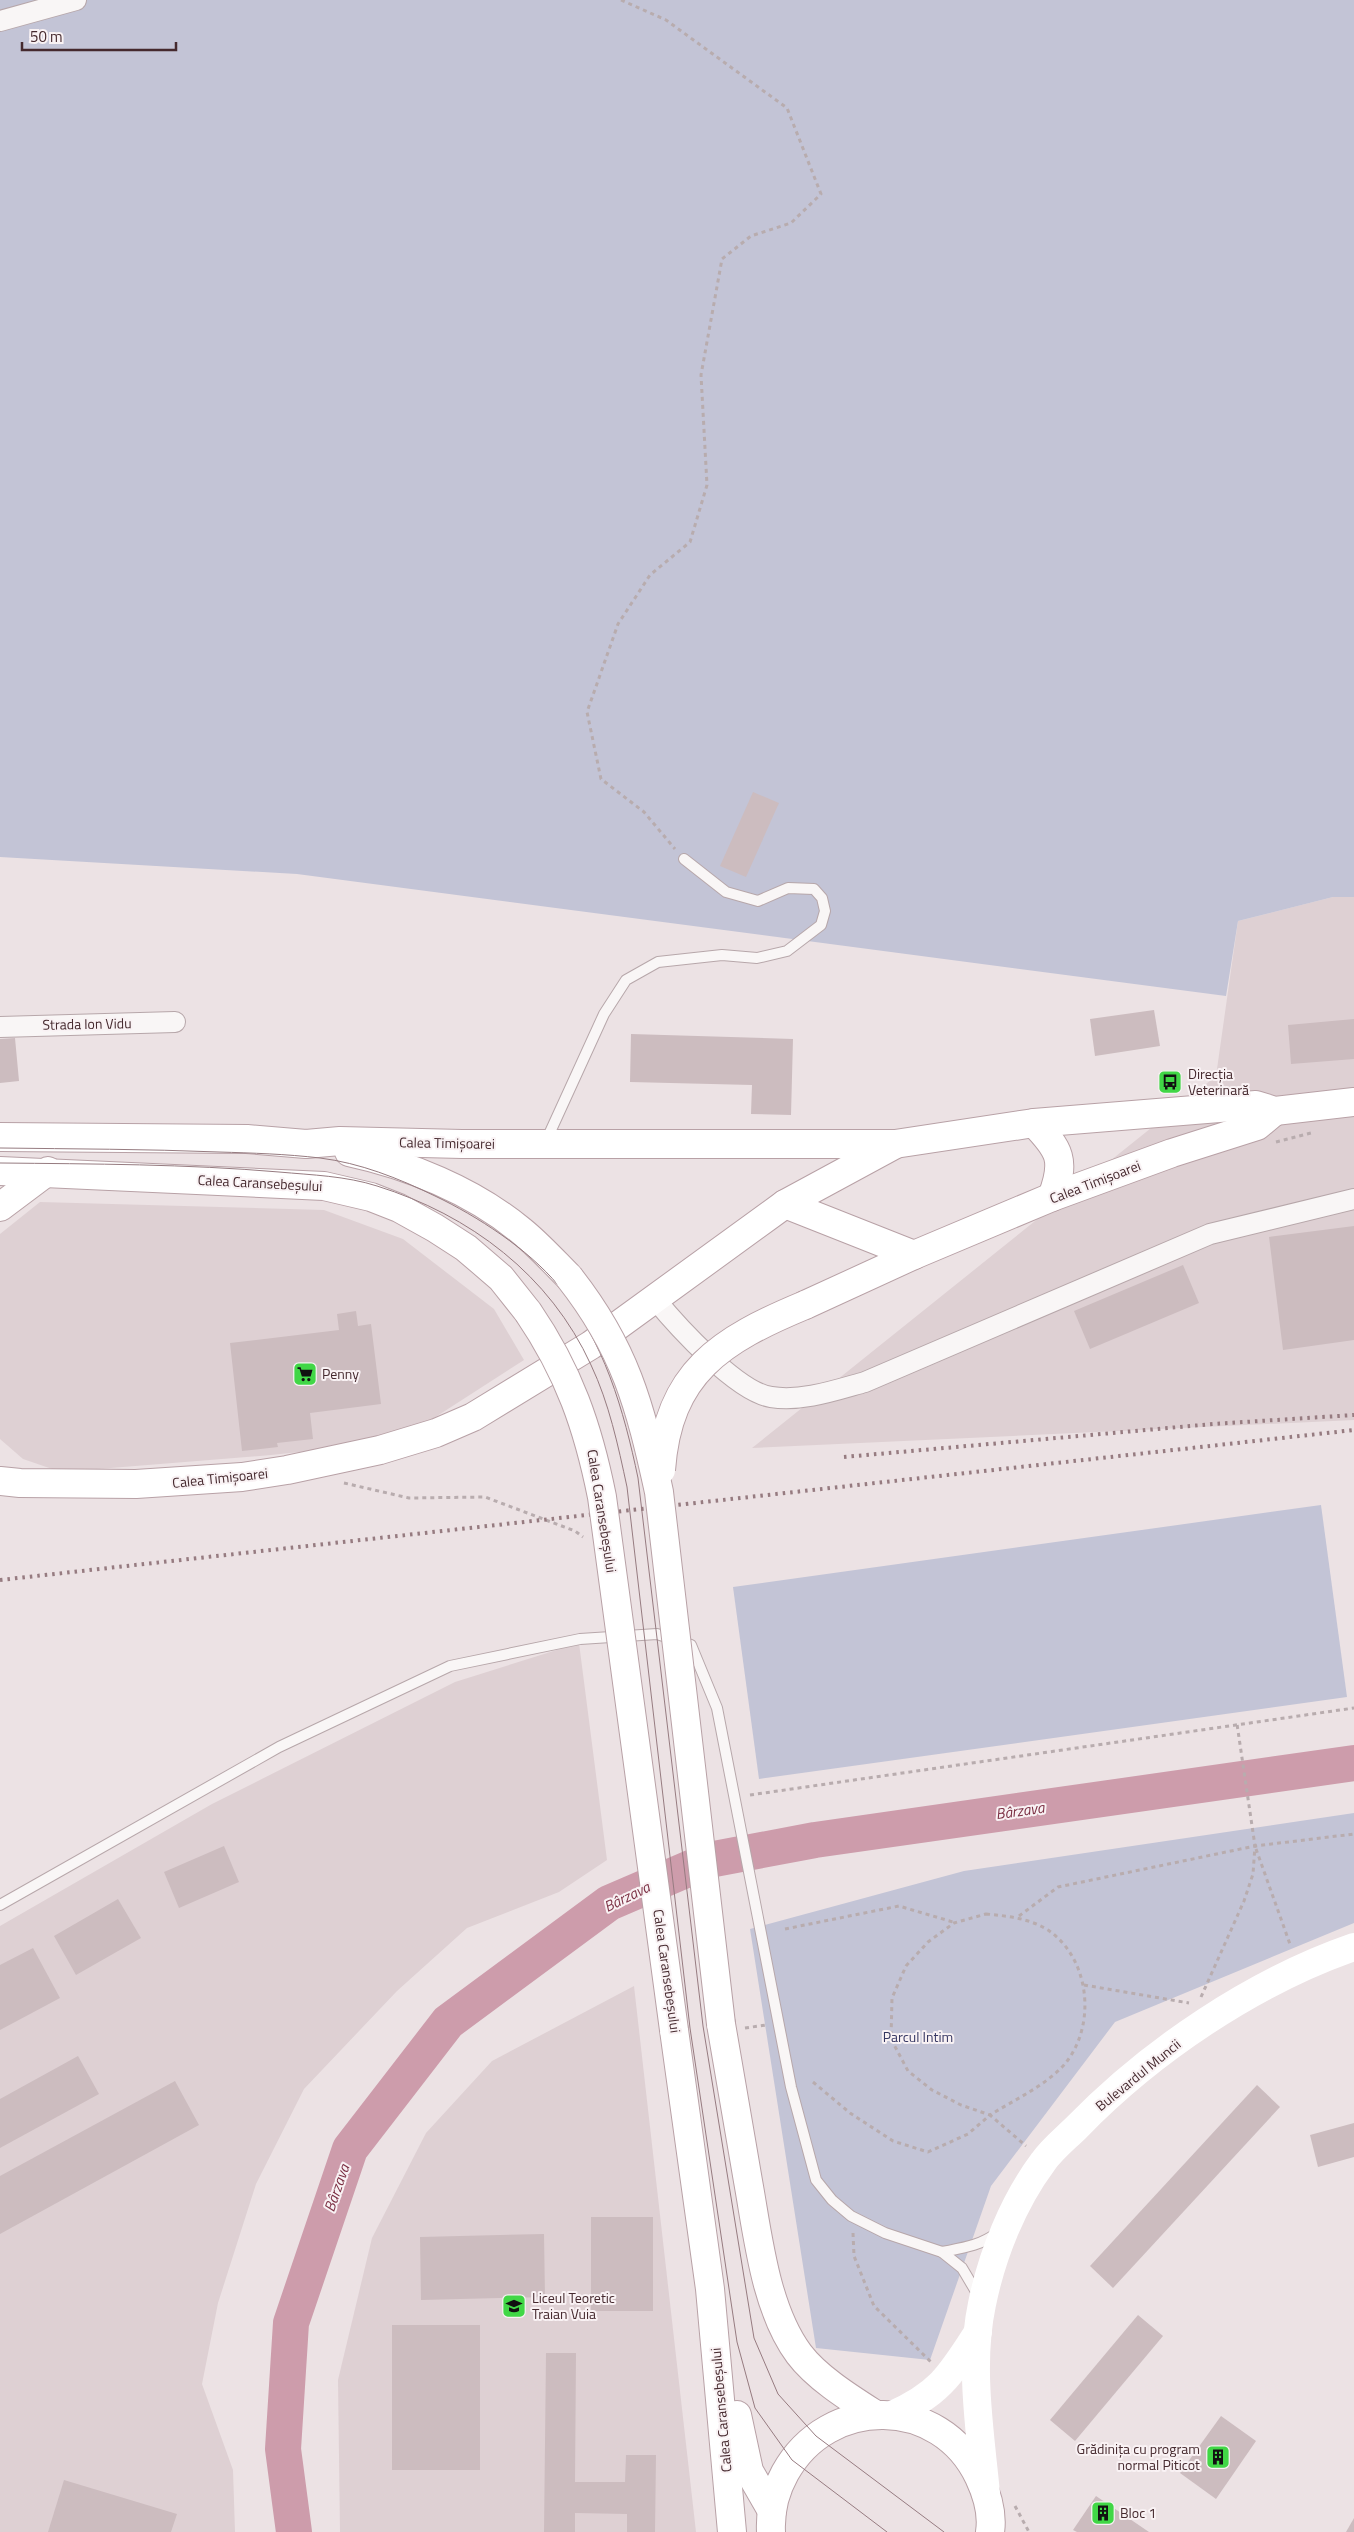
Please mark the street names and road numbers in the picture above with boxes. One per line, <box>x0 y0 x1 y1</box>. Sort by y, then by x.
street label: Strada Ion Vidu <box>42 1012 132 1035</box>
street label: Calea Timișoarei <box>399 1131 495 1154</box>
street label: Calea Timișoarei <box>1046 1155 1143 1209</box>
street label: Calea Caransebeșului <box>197 1169 323 1196</box>
street label: Calea Caransebeșului <box>582 1448 623 1574</box>
street label: Calea Timișoarei <box>171 1462 269 1493</box>
street label: Calea Caransebeșului <box>648 1908 687 2034</box>
street label: Bulevardul Muncii <box>1090 2034 1185 2116</box>
street label: Calea Caransebeșului <box>705 2347 736 2473</box>

